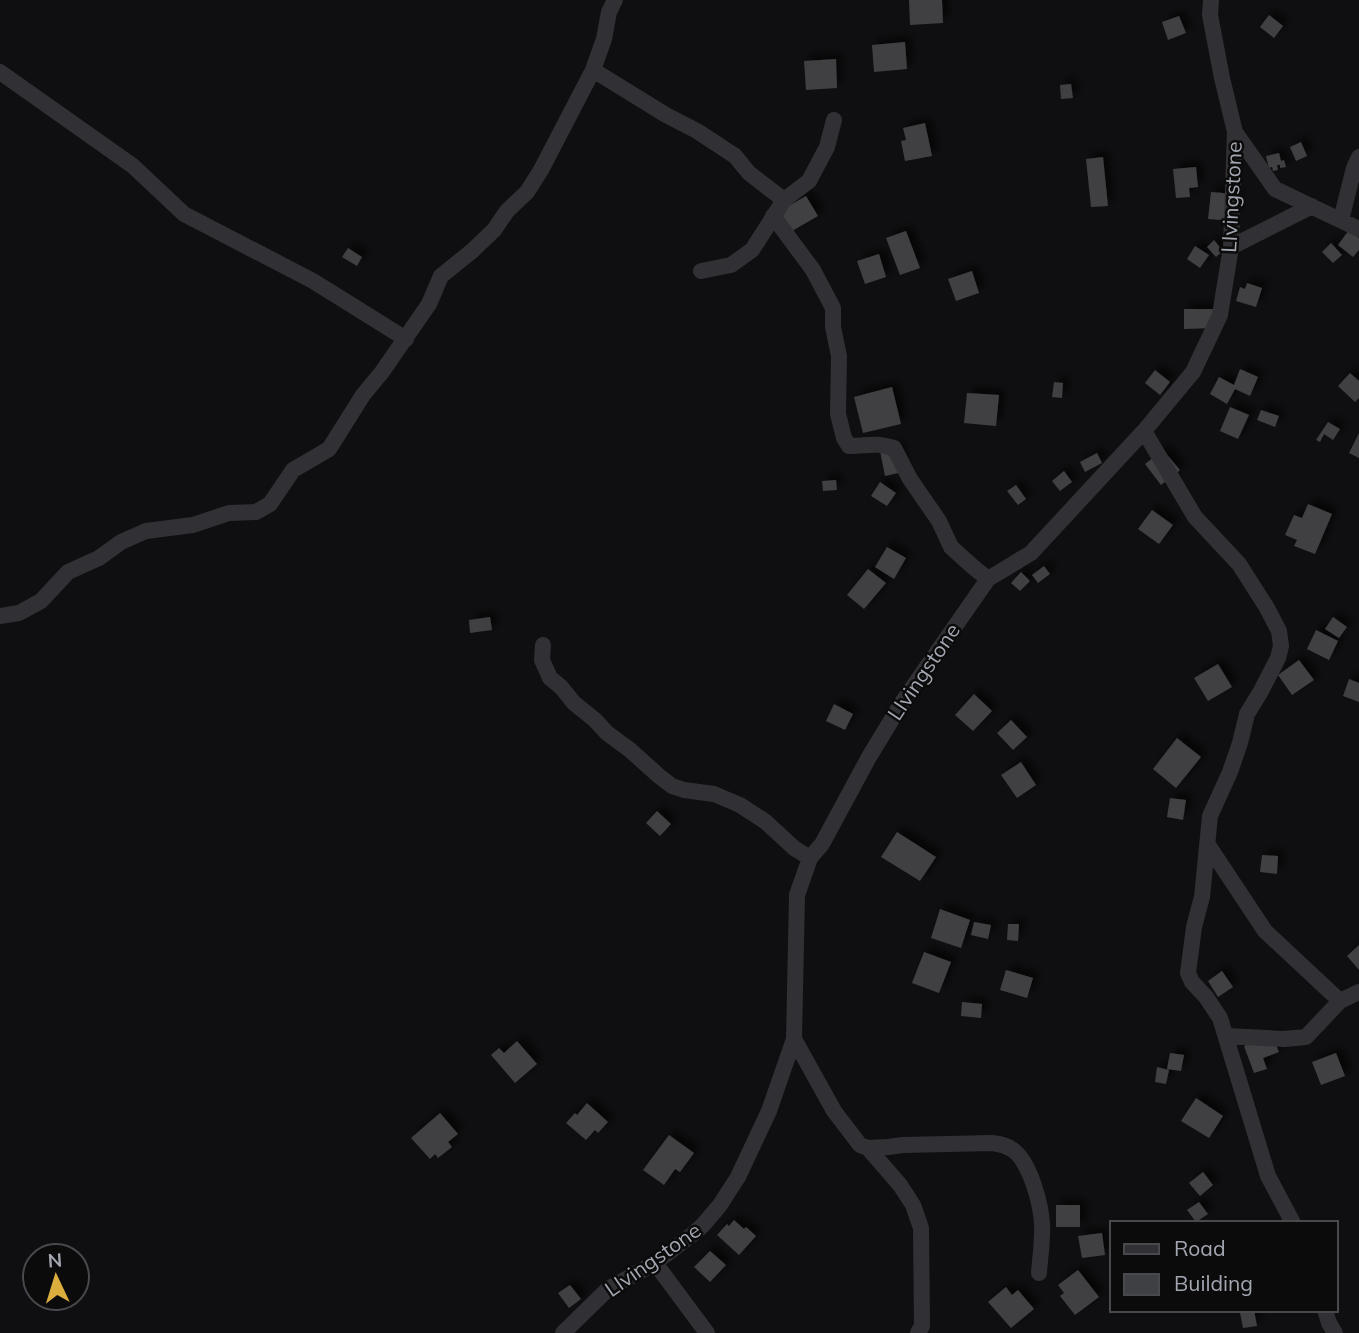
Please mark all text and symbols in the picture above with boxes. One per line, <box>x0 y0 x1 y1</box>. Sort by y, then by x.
street label: LIvingstone <box>1215 141 1247 253</box>
street label: LIvingstone <box>881 618 965 725</box>
street label: LIvingstone <box>599 1217 705 1302</box>
legend <box>1110 1221 1338 1312</box>
text: Road <box>1174 1235 1225 1261</box>
north arrow <box>21 1242 91 1312</box>
text: N <box>47 1248 63 1273</box>
text: Building <box>1174 1270 1253 1296</box>

